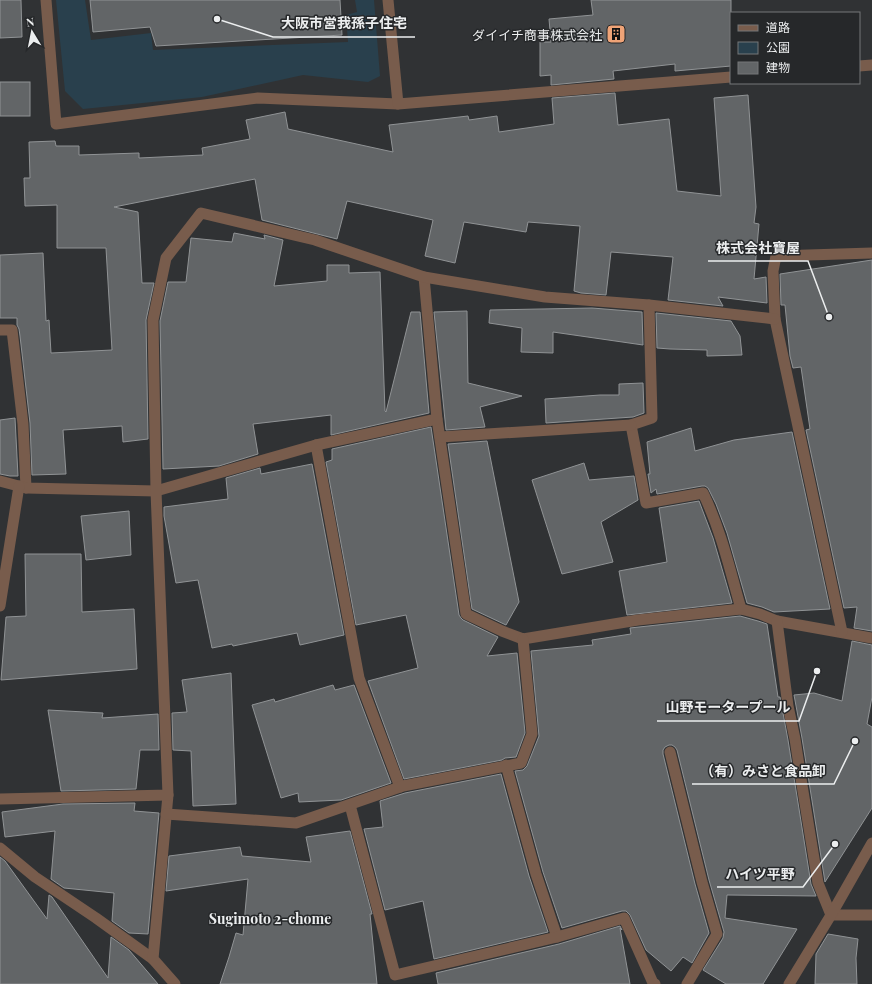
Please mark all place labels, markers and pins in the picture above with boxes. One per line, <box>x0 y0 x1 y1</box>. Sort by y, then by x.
callout: 大阪市営我孫子住宅 <box>273 11 415 37</box>
building icon: ダイイチ商事株式会社 <box>605 23 627 45</box>
place label: ダイイチ商事株式会社 <box>472 26 602 43</box>
callout: 株式会社寶屋 <box>708 235 808 261</box>
callout: 山野モータープール <box>657 695 799 721</box>
callout: （有）みさと食品卸 <box>692 758 834 784</box>
callout: ハイツ平野 <box>717 861 803 887</box>

